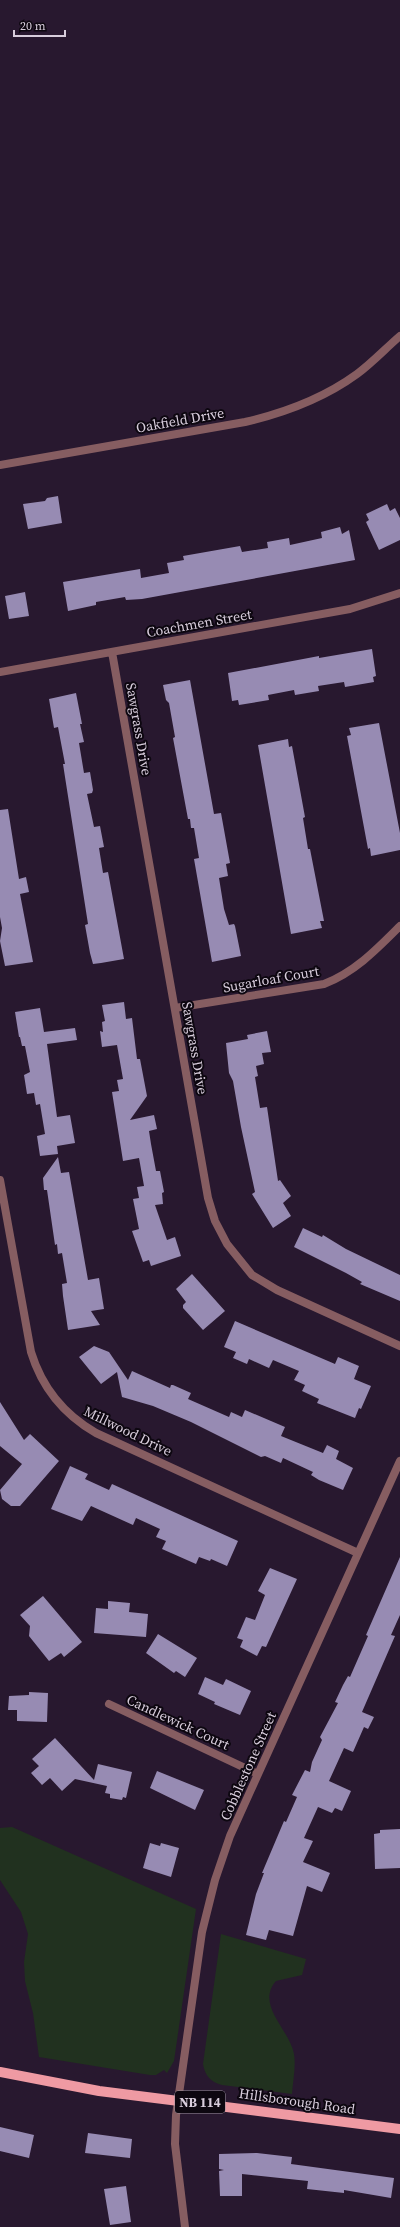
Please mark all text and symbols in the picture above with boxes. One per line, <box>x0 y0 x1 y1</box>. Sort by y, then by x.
scale bar <box>14 12 65 38</box>
text: 20 m <box>20 18 46 34</box>
street label: Oakfield Drive <box>134 402 226 438</box>
street label: Coachmen Street <box>145 604 254 642</box>
street label: Sawgrass Drive <box>121 681 157 777</box>
street label: Sugarloaf Court <box>221 961 321 997</box>
street label: Sawgrass Drive <box>177 1000 213 1096</box>
street label: Millwood Drive <box>81 1401 175 1461</box>
street label: Candlewick Court <box>123 1689 233 1755</box>
street label: Cobblestone Street <box>215 1708 281 1823</box>
street label: Hillsborough Road <box>238 2083 356 2119</box>
road number: NB 114 <box>175 2091 225 2113</box>

